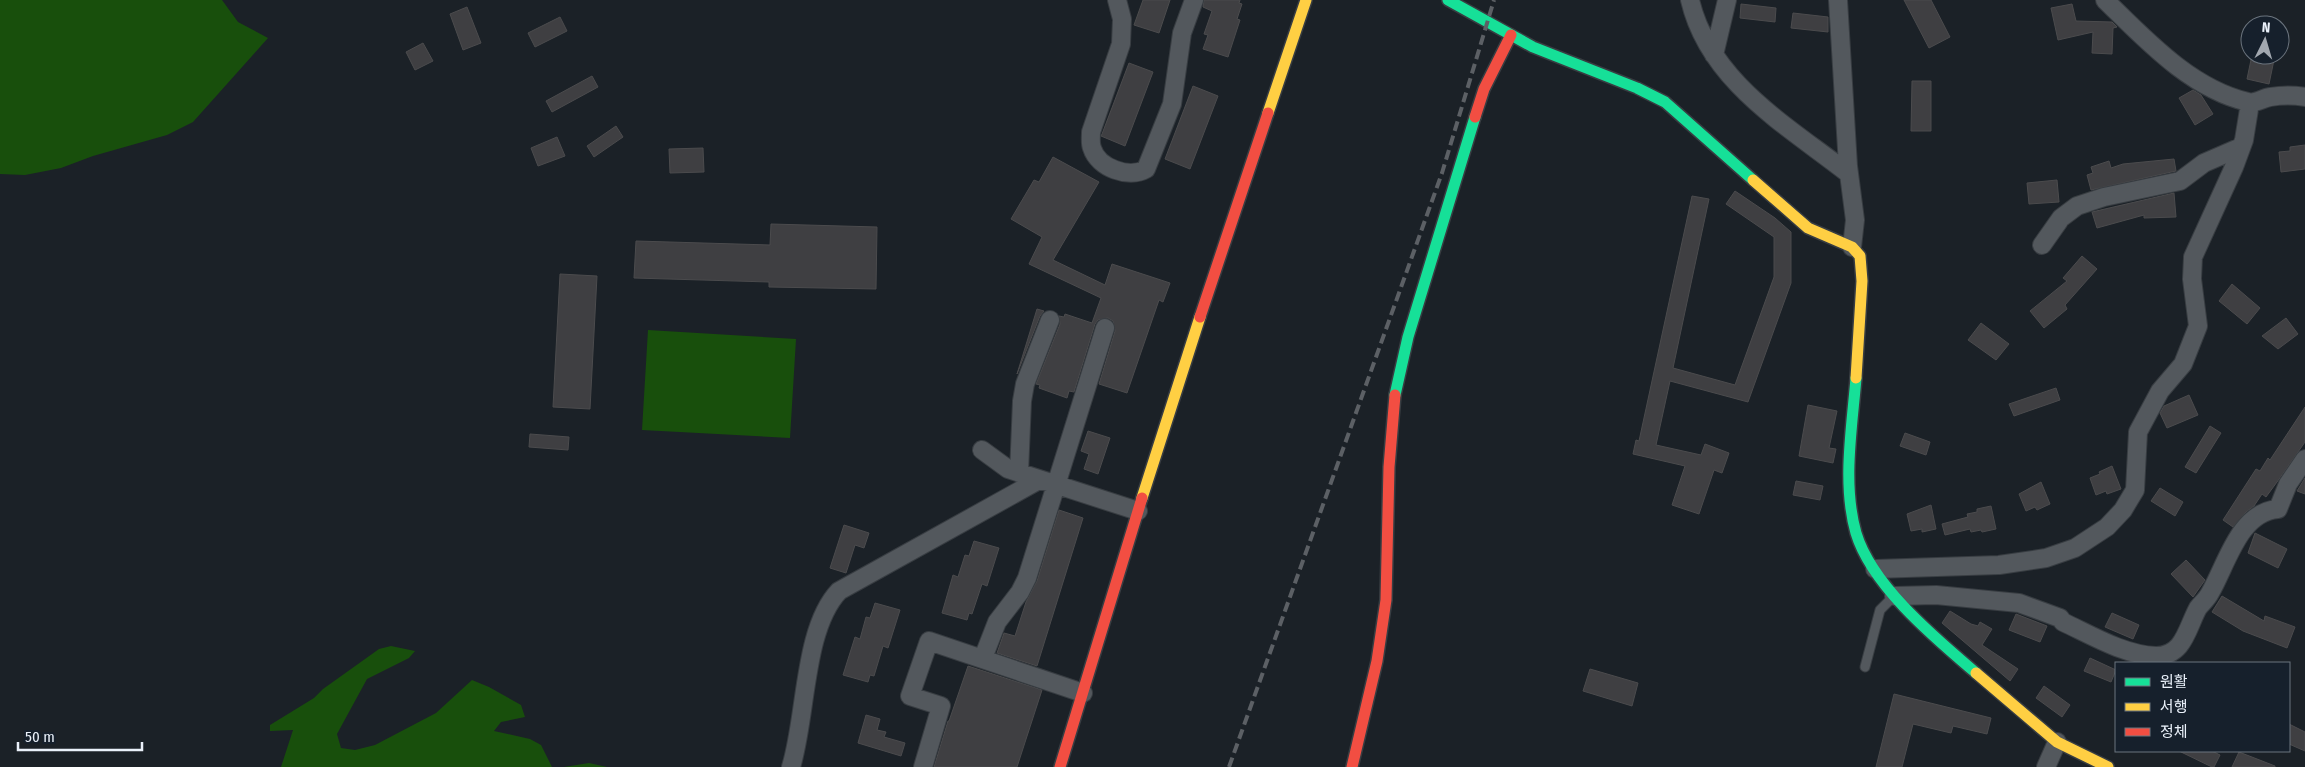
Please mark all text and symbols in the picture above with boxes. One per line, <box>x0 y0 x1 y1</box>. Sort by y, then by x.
north arrow <box>2240 15 2290 65</box>
text: N <box>2261 19 2271 36</box>
legend <box>2115 662 2290 752</box>
text: 원활 <box>2160 673 2188 691</box>
text: 서행 <box>2160 698 2188 716</box>
scale bar <box>18 720 141 752</box>
text: 정체 <box>2160 723 2188 741</box>
text: 50 m <box>25 728 55 746</box>

